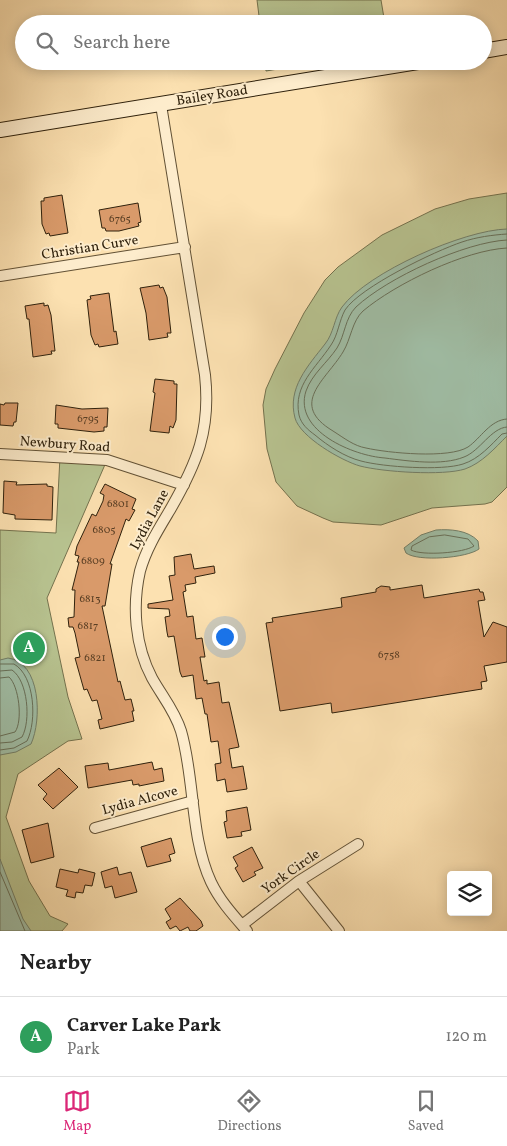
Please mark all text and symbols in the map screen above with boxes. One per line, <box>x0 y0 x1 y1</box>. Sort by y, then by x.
search box <box>15 15 492 70</box>
icon: search <box>33 29 61 57</box>
text: Search here <box>73 30 170 56</box>
street label: Bailey Road <box>175 81 249 111</box>
house number: 6765 <box>109 212 131 227</box>
street label: Christian Curve <box>40 231 140 265</box>
house number: 6795 <box>77 412 99 427</box>
street label: Newbury Road <box>19 432 111 458</box>
street label: Lydia Lane <box>126 486 174 554</box>
house number: 6801 <box>107 497 129 512</box>
house number: 6805 <box>93 523 115 538</box>
house number: 6809 <box>81 554 105 569</box>
house number: 6813 <box>79 592 101 607</box>
house number: 6817 <box>78 619 98 634</box>
your location <box>212 624 238 650</box>
pin: A <box>13 629 45 667</box>
house number: 6758 <box>378 648 400 663</box>
house number: 6821 <box>84 651 106 666</box>
street label: Lydia Alcove <box>100 782 180 820</box>
street label: York Circle <box>258 845 324 899</box>
map controls <box>447 871 492 916</box>
button: layers <box>447 871 492 916</box>
text: Nearby <box>20 949 91 978</box>
text: Carver Lake Park <box>67 1013 221 1039</box>
text: A <box>30 1026 42 1048</box>
text: 120 m <box>445 1026 487 1048</box>
text: Park <box>67 1039 100 1061</box>
tab: Map <box>63 1087 91 1136</box>
tab: Directions <box>217 1087 282 1136</box>
tab: Saved <box>408 1087 444 1136</box>

